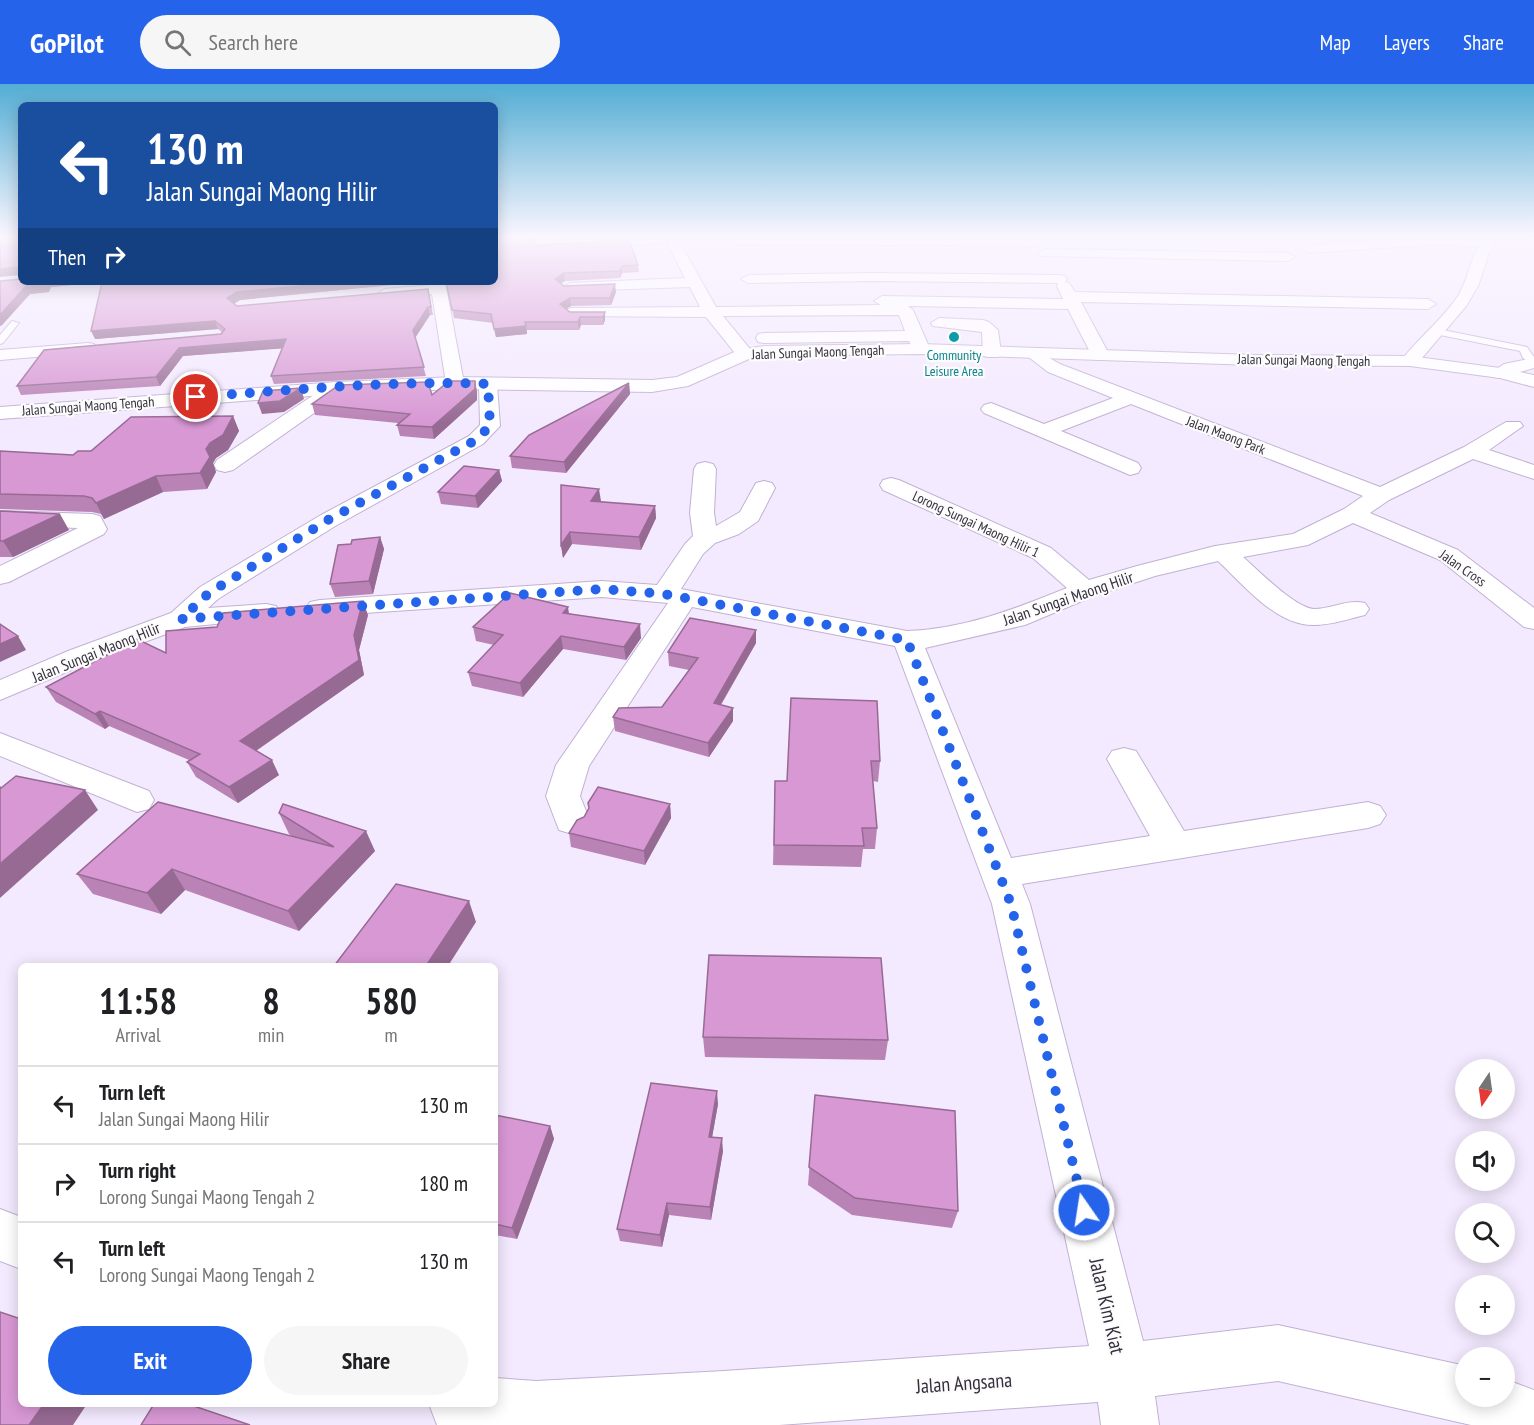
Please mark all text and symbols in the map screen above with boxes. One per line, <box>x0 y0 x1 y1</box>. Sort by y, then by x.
search box <box>140 15 560 69</box>
text: GoPilot <box>30 24 104 61</box>
icon: search <box>161 26 194 59</box>
text: Search here <box>209 28 298 56</box>
text: Map <box>1320 29 1351 56</box>
text: Layers <box>1384 29 1430 56</box>
text: Share <box>1463 29 1504 56</box>
text: 130 m <box>147 121 244 176</box>
icon: left <box>48 126 126 204</box>
text: Jalan Sungai Maong Hilir <box>147 174 377 208</box>
icon: right <box>98 240 131 273</box>
text: Then <box>48 243 86 271</box>
marker: Community Leisure Area <box>947 330 961 344</box>
street label: Jalan Sungai Maong Tengah <box>750 341 885 363</box>
place label: Community Leisure Area <box>925 346 983 380</box>
street label: Jalan Sungai Maong Tengah <box>1236 350 1371 370</box>
pin <box>170 371 221 422</box>
icon: arrive <box>179 380 212 413</box>
street label: Jalan Sungai Maong Tengah <box>20 392 155 420</box>
street label: Jalan Maong Park <box>1183 411 1269 459</box>
street label: Lorong Sungai Maong Hilir 1 <box>910 487 1042 561</box>
street label: Jalan Cross <box>1436 545 1490 591</box>
street label: Jalan Sungai Maong Hilir <box>999 566 1136 630</box>
street label: Jalan Sungai Maong Hilir <box>28 617 163 687</box>
text: 11:58 <box>99 977 177 1024</box>
text: 8 <box>262 977 280 1024</box>
text: 580 <box>365 977 417 1024</box>
text: Arrival <box>115 1022 161 1048</box>
text: min <box>258 1022 284 1048</box>
text: m <box>385 1022 398 1048</box>
north arrow <box>1455 1059 1515 1119</box>
map controls <box>1455 1059 1515 1407</box>
text: Turn left <box>99 1078 165 1106</box>
icon: left <box>48 1089 81 1122</box>
text: 130 m <box>419 1091 468 1119</box>
text: Jalan Sungai Maong Hilir <box>99 1106 269 1132</box>
button: sound <box>1455 1131 1515 1191</box>
text: Turn right <box>99 1156 176 1184</box>
icon: right <box>48 1167 81 1200</box>
text: 180 m <box>419 1169 468 1197</box>
position arrow <box>1052 1178 1116 1242</box>
text: Lorong Sungai Maong Tengah 2 <box>99 1184 315 1210</box>
button: search <box>1455 1203 1515 1263</box>
text: Turn left <box>99 1234 165 1262</box>
icon: left <box>48 1245 81 1278</box>
text: 130 m <box>419 1247 468 1275</box>
street label: Jalan Kim Kiat <box>1083 1255 1131 1357</box>
text: Lorong Sungai Maong Tengah 2 <box>99 1262 315 1288</box>
button: + <box>1455 1275 1515 1335</box>
button: Exit <box>48 1326 252 1395</box>
button: Share <box>264 1326 468 1395</box>
button: − <box>1455 1347 1515 1407</box>
street label: Jalan Angsana <box>914 1367 1013 1399</box>

